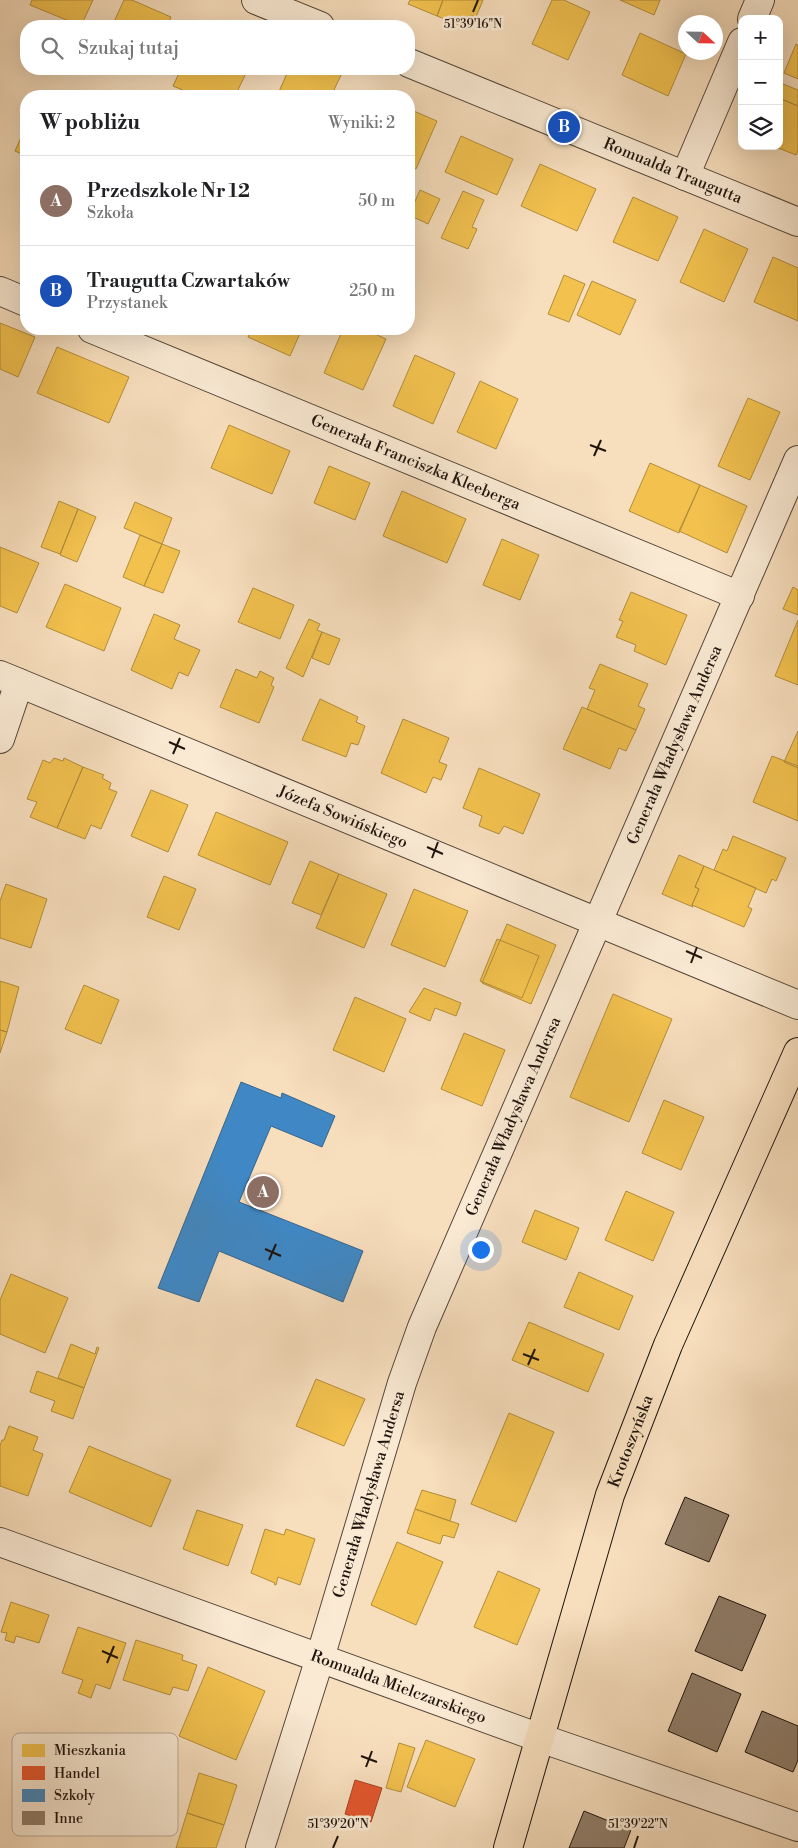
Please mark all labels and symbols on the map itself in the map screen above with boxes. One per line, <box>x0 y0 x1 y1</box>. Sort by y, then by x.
north arrow <box>678 15 723 60</box>
text: 51°39'16"N <box>444 17 502 32</box>
pin: B <box>548 108 580 146</box>
street label: Romualda Traugutta <box>600 134 746 208</box>
street label: Generała Franciszka Kleeberga <box>308 410 524 515</box>
street label: Generała Władysława Andersa <box>622 642 727 848</box>
street label: Józefa Sowińskiego <box>274 781 411 853</box>
street label: Generała Władysława Andersa <box>461 1013 566 1219</box>
pin: A <box>247 1173 279 1211</box>
your location <box>468 1237 494 1263</box>
street label: Generała Władysława Andersa <box>328 1388 409 1600</box>
street label: Krotoszyńska <box>604 1391 658 1491</box>
street label: Romualda Mielczarskiego <box>308 1646 489 1728</box>
legend <box>12 1733 178 1836</box>
text: Mieszkania <box>54 1742 127 1760</box>
text: Handel <box>54 1765 100 1783</box>
text: Szkoły <box>54 1787 95 1805</box>
text: Inne <box>54 1810 83 1828</box>
text: 51°39'20"N <box>307 1817 369 1832</box>
text: 51°39'22"N <box>608 1817 668 1832</box>

